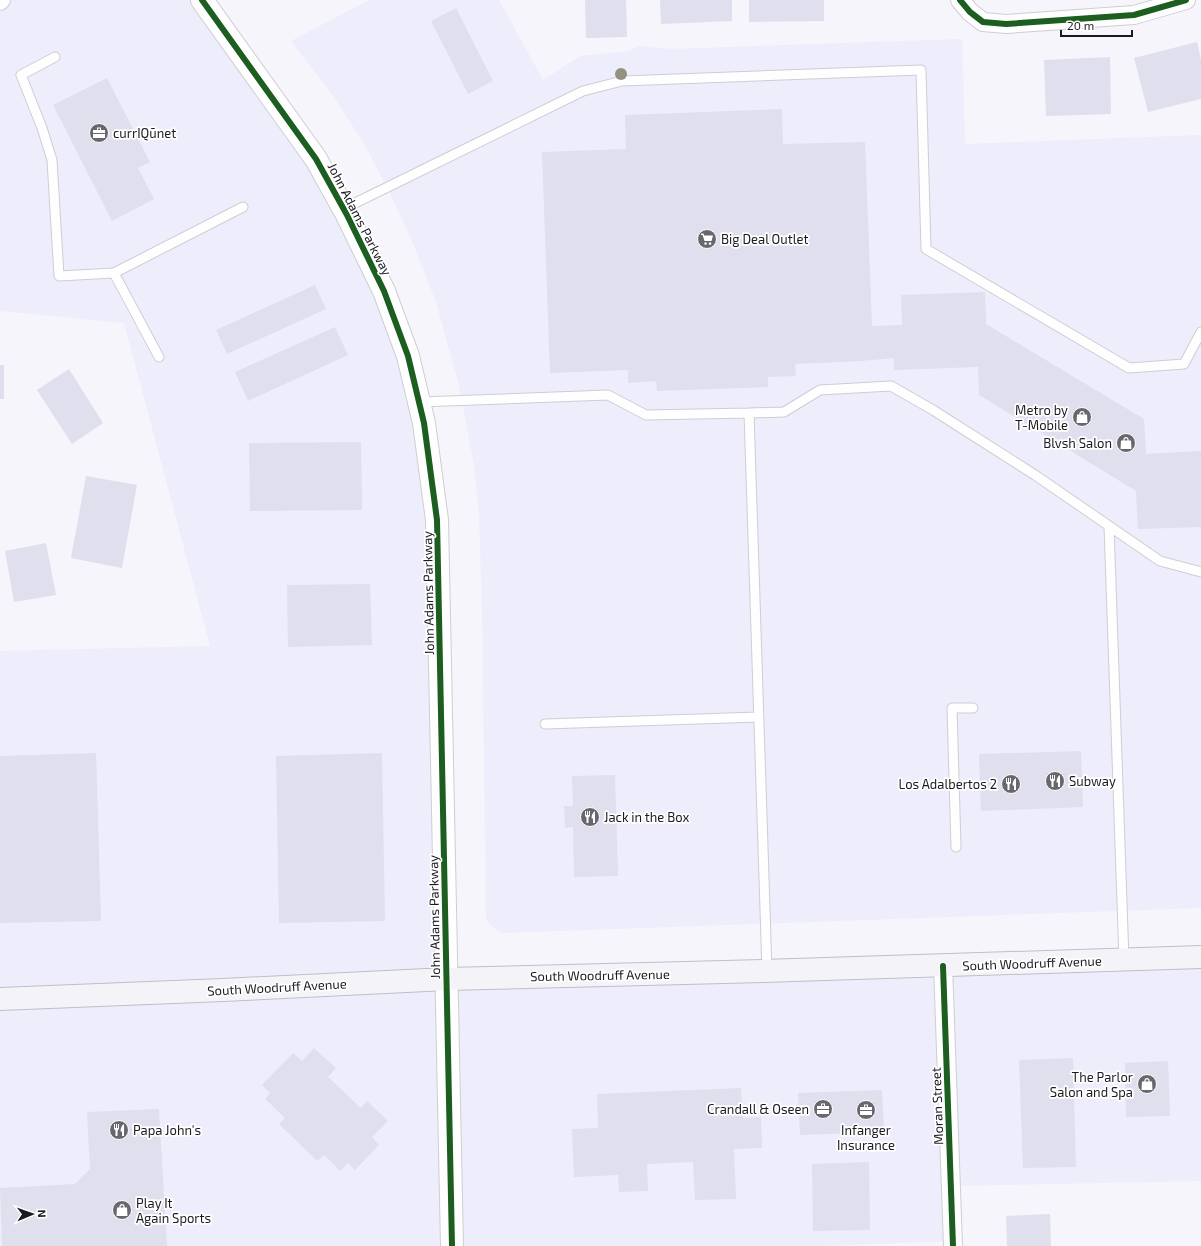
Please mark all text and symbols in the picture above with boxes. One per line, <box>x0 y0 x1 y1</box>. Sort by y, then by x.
scale bar <box>1061 12 1132 38</box>
text: 20 m <box>1067 18 1094 32</box>
office icon: currIQūnet <box>88 122 110 144</box>
place label: currIQūnet <box>113 125 176 141</box>
street label: John Adams Parkway <box>325 160 395 278</box>
supermarket icon: Big Deal Outlet <box>696 228 718 250</box>
place label: Big Deal Outlet <box>721 231 809 247</box>
place label: Metro by T-Mobile <box>1015 402 1068 433</box>
shop icon: Metro by T-Mobile <box>1071 406 1093 428</box>
shop icon: Blvsh Salon <box>1115 432 1137 454</box>
place label: Blvsh Salon <box>1043 435 1112 451</box>
street label: John Adams Parkway <box>419 531 437 655</box>
restaurant icon: Subway <box>1044 770 1066 792</box>
restaurant icon: Los Adalbertos 2 <box>1000 773 1022 795</box>
place label: Subway <box>1069 773 1116 789</box>
place label: Los Adalbertos 2 <box>898 776 997 792</box>
restaurant icon: Jack in the Box <box>579 806 601 828</box>
place label: Jack in the Box <box>604 809 689 825</box>
street label: John Adams Parkway <box>425 855 443 979</box>
street label: South Woodruff Avenue <box>962 953 1102 973</box>
street label: South Woodruff Avenue <box>530 966 670 984</box>
street label: South Woodruff Avenue <box>207 975 347 999</box>
street label: Moran Street <box>928 1067 946 1145</box>
place label: The Parlor Salon and Spa <box>1050 1069 1133 1100</box>
shop icon: The Parlor Salon and Spa <box>1136 1073 1158 1095</box>
office icon: Crandall & Oseen <box>812 1098 834 1120</box>
office icon: Infanger Insurance <box>855 1099 877 1121</box>
place label: Crandall & Oseen <box>707 1101 809 1117</box>
restaurant icon: Papa John's <box>108 1119 130 1141</box>
place label: Papa John's <box>133 1122 201 1138</box>
place label: Infanger Insurance <box>837 1122 895 1153</box>
north arrow <box>12 1194 52 1234</box>
place label: Play It Again Sports <box>136 1195 211 1226</box>
shop icon: Play It Again Sports <box>111 1199 133 1221</box>
text: N <box>36 1209 49 1218</box>

